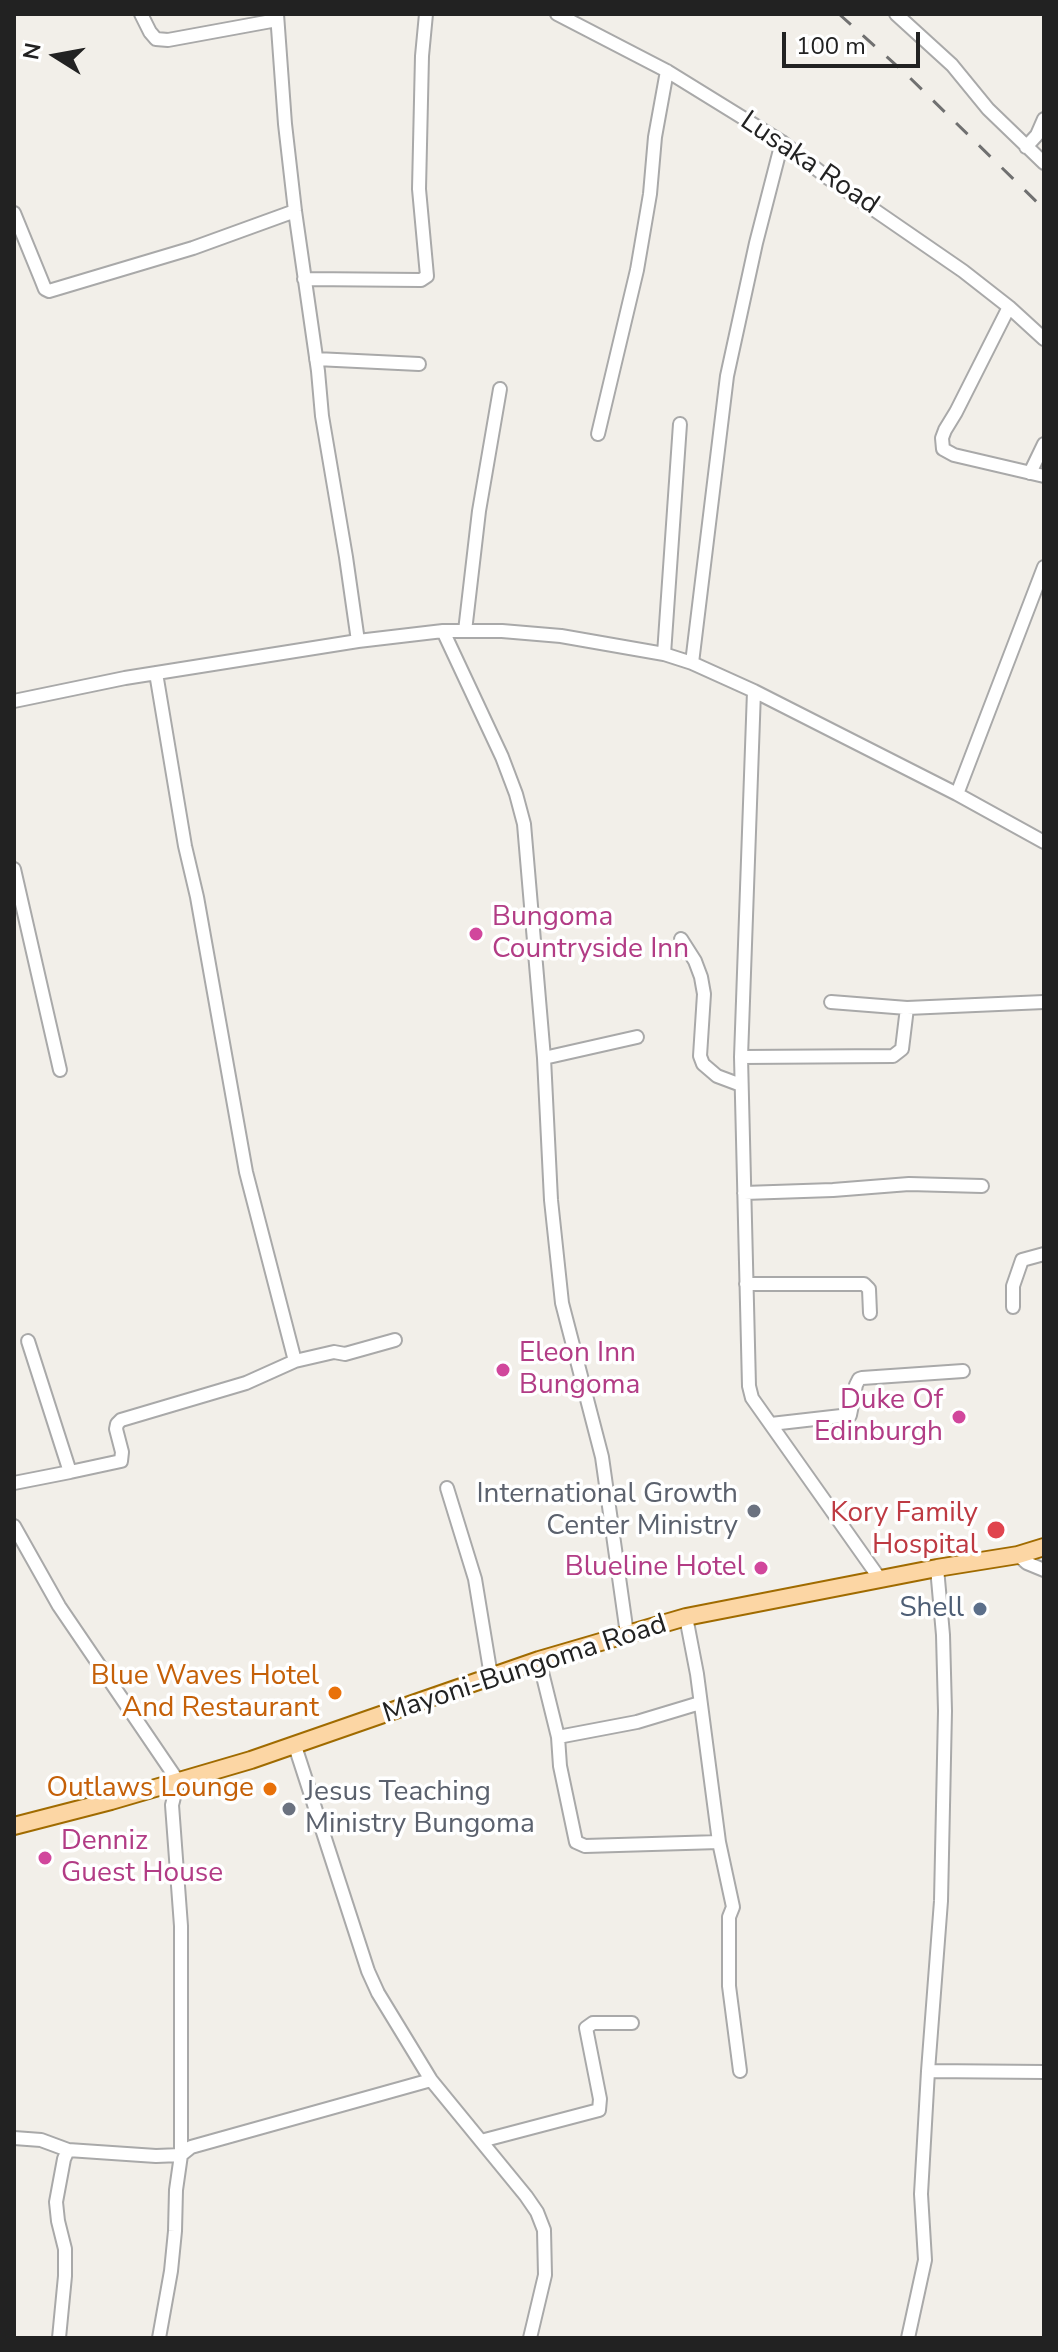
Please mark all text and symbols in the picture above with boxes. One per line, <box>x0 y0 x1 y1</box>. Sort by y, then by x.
north arrow <box>16 16 96 96</box>
scale bar <box>786 16 924 66</box>
text: 100 m <box>796 30 866 62</box>
text: N <box>16 40 49 62</box>
street label: Lusaka Road <box>733 105 885 223</box>
place label: Bungoma Countryside Inn <box>492 901 689 967</box>
marker: Bungoma Countryside Inn <box>467 925 485 943</box>
place label: Eleon Inn Bungoma <box>519 1337 640 1403</box>
marker: Eleon Inn Bungoma <box>494 1361 512 1379</box>
place label: Duke Of Edinburgh <box>814 1384 943 1450</box>
marker: Duke Of Edinburgh <box>950 1408 968 1426</box>
place label: International Growth Center Ministry <box>476 1478 738 1544</box>
place label: Kory Family Hospital <box>830 1497 978 1563</box>
marker: International Growth Center Ministry <box>745 1502 763 1520</box>
marker: Kory Family Hospital <box>985 1519 1007 1541</box>
place label: Blueline Hotel <box>565 1551 745 1585</box>
marker: Blueline Hotel <box>752 1559 770 1577</box>
place label: Shell <box>899 1592 964 1626</box>
marker: Shell <box>971 1600 989 1618</box>
street label: Mayoni-Bungoma Road <box>379 1608 671 1732</box>
place label: Blue Waves Hotel And Restaurant <box>91 1660 319 1726</box>
marker: Blue Waves Hotel And Restaurant <box>326 1684 344 1702</box>
place label: Outlaws Lounge <box>47 1772 254 1806</box>
place label: Jesus Teaching Ministry Bungoma <box>305 1776 535 1842</box>
marker: Outlaws Lounge <box>261 1780 279 1798</box>
marker: Jesus Teaching Ministry Bungoma <box>280 1800 298 1818</box>
place label: Denniz Guest House <box>61 1825 223 1891</box>
marker: Denniz Guest House <box>36 1849 54 1867</box>

